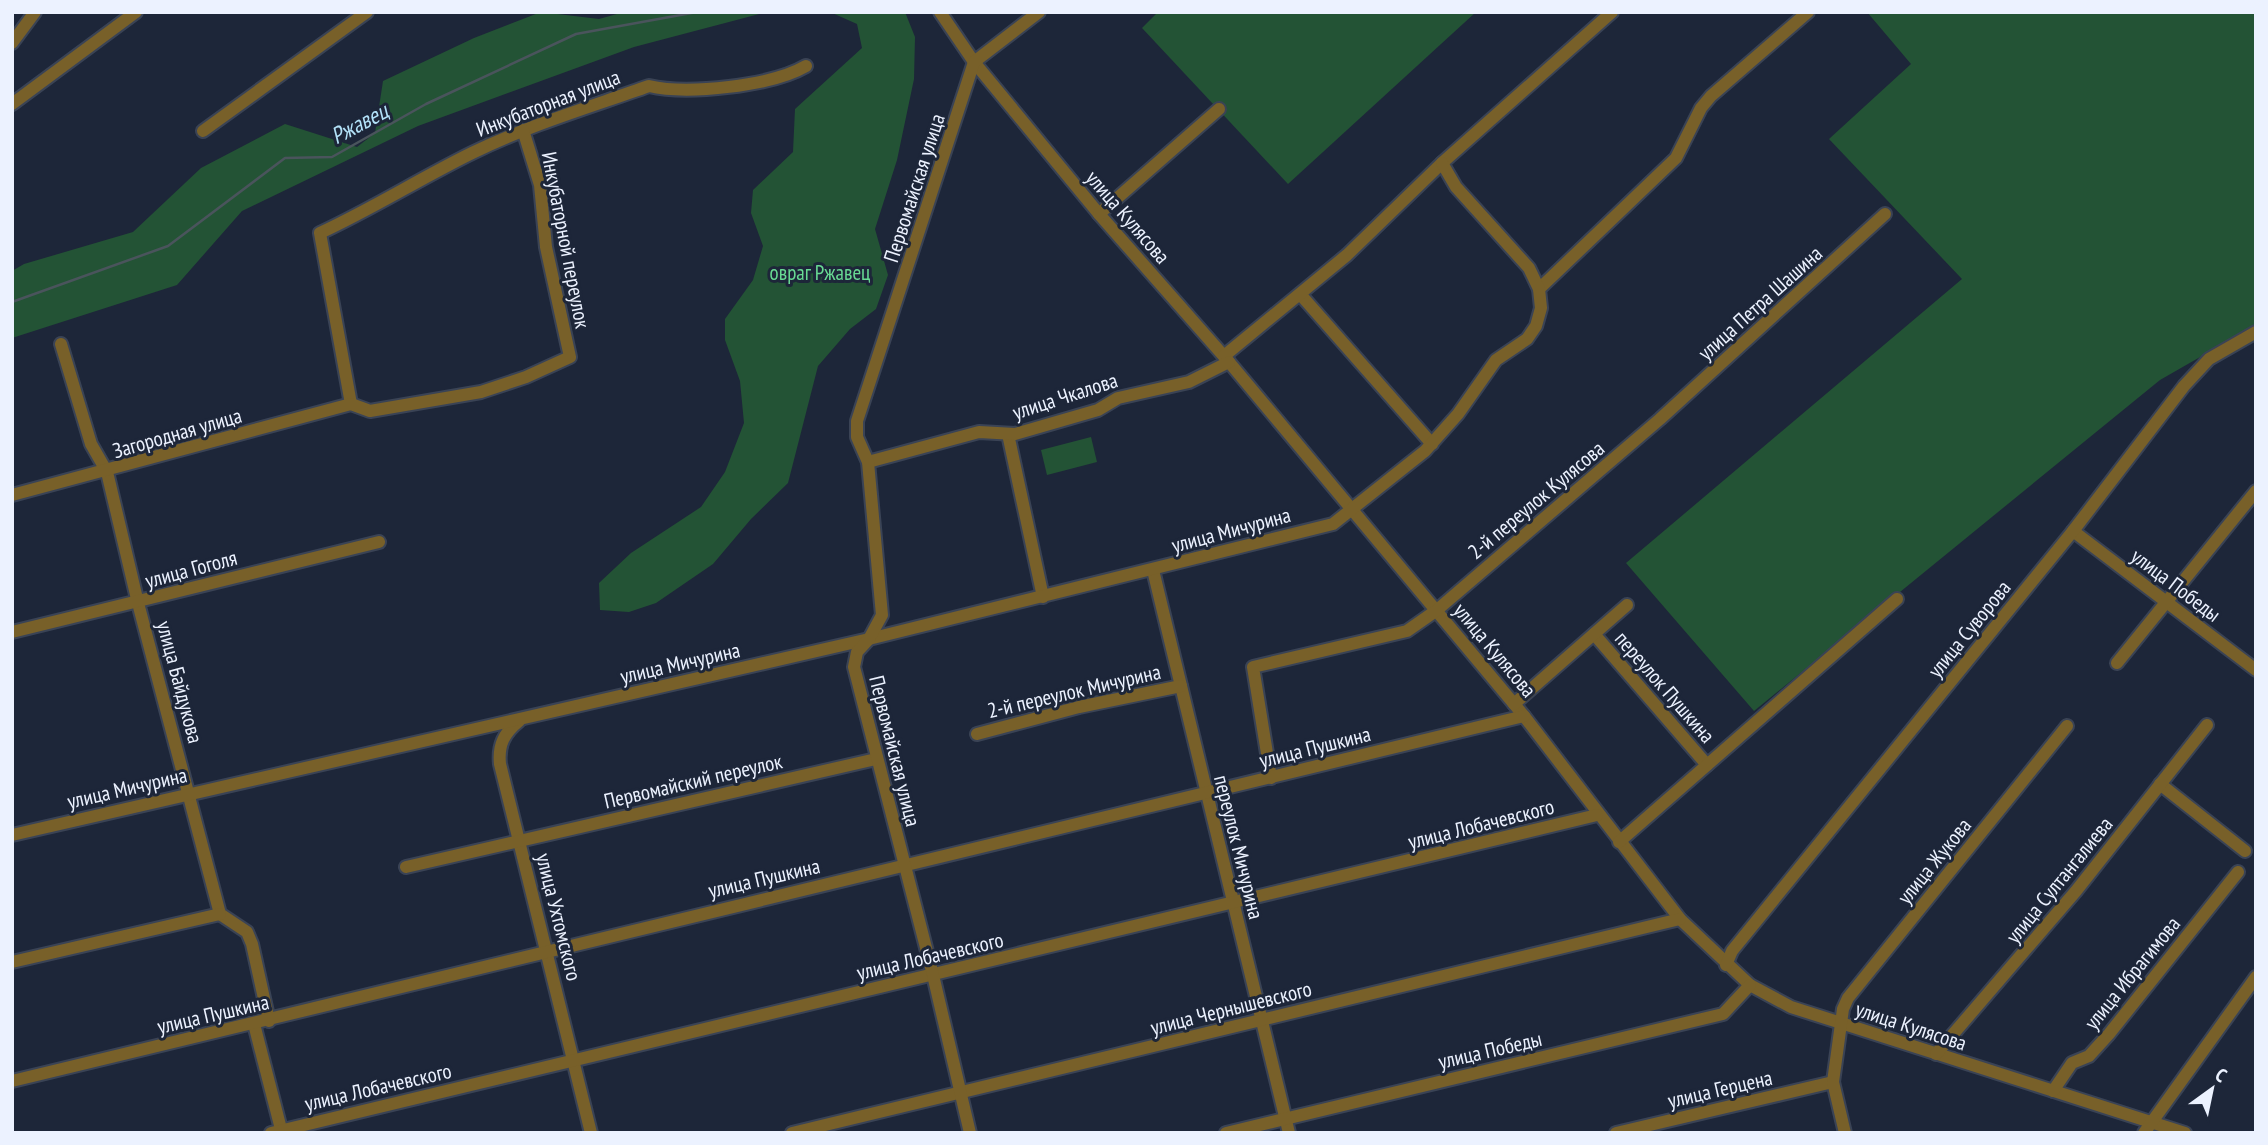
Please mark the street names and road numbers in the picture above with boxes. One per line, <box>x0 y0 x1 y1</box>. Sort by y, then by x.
street label: Инкубаторная улица <box>472 63 624 143</box>
street label: Первомайская улица <box>877 110 951 266</box>
street label: Инкубаторной переулок <box>536 149 596 331</box>
street label: улица Кулясова <box>1080 165 1176 269</box>
street label: улица Петра Шашина <box>1692 240 1828 366</box>
street label: улица Чкалова <box>1009 366 1121 426</box>
street label: Загородная улица <box>109 402 245 464</box>
street label: 2-й переулок Кулясова <box>1462 435 1610 565</box>
street label: улица Мичурина <box>1168 501 1294 559</box>
street label: улица Победы <box>2126 542 2226 628</box>
street label: улица Гоголя <box>142 544 240 594</box>
street label: улица Суворова <box>1922 575 2016 683</box>
street label: улица Кулясова <box>1448 597 1542 703</box>
street label: улица Байдукова <box>151 618 209 746</box>
street label: переулок Пушкина <box>1609 626 1721 748</box>
street label: улица Мичурина <box>617 636 743 690</box>
street label: 2-й переулок Мичурина <box>985 658 1163 724</box>
street label: Первомайская улица <box>863 673 927 829</box>
street label: улица Пушкина <box>1257 720 1373 774</box>
street label: Первомайский переулок <box>601 747 785 815</box>
street label: улица Мичурина <box>64 761 190 815</box>
street label: переулок Мичурина <box>1208 772 1270 922</box>
street label: улица Лобачевского <box>1405 793 1557 855</box>
street label: улица Султангалиева <box>2000 811 2118 949</box>
street label: улица Жукова <box>1891 813 1977 909</box>
street label: улица Ухтомского <box>530 850 588 984</box>
street label: улица Пушкина <box>706 852 822 904</box>
street label: улица Ибрагимова <box>2078 911 2186 1035</box>
street label: улица Лобачевского <box>854 926 1006 986</box>
street label: улица Чернышевского <box>1148 975 1314 1041</box>
street label: улица Пушкина <box>155 988 271 1040</box>
street label: улица Кулясова <box>1852 995 1970 1057</box>
street label: улица Победы <box>1436 1025 1544 1075</box>
street label: улица Лобачевского <box>302 1057 454 1117</box>
street label: улица Герцена <box>1665 1064 1775 1114</box>

